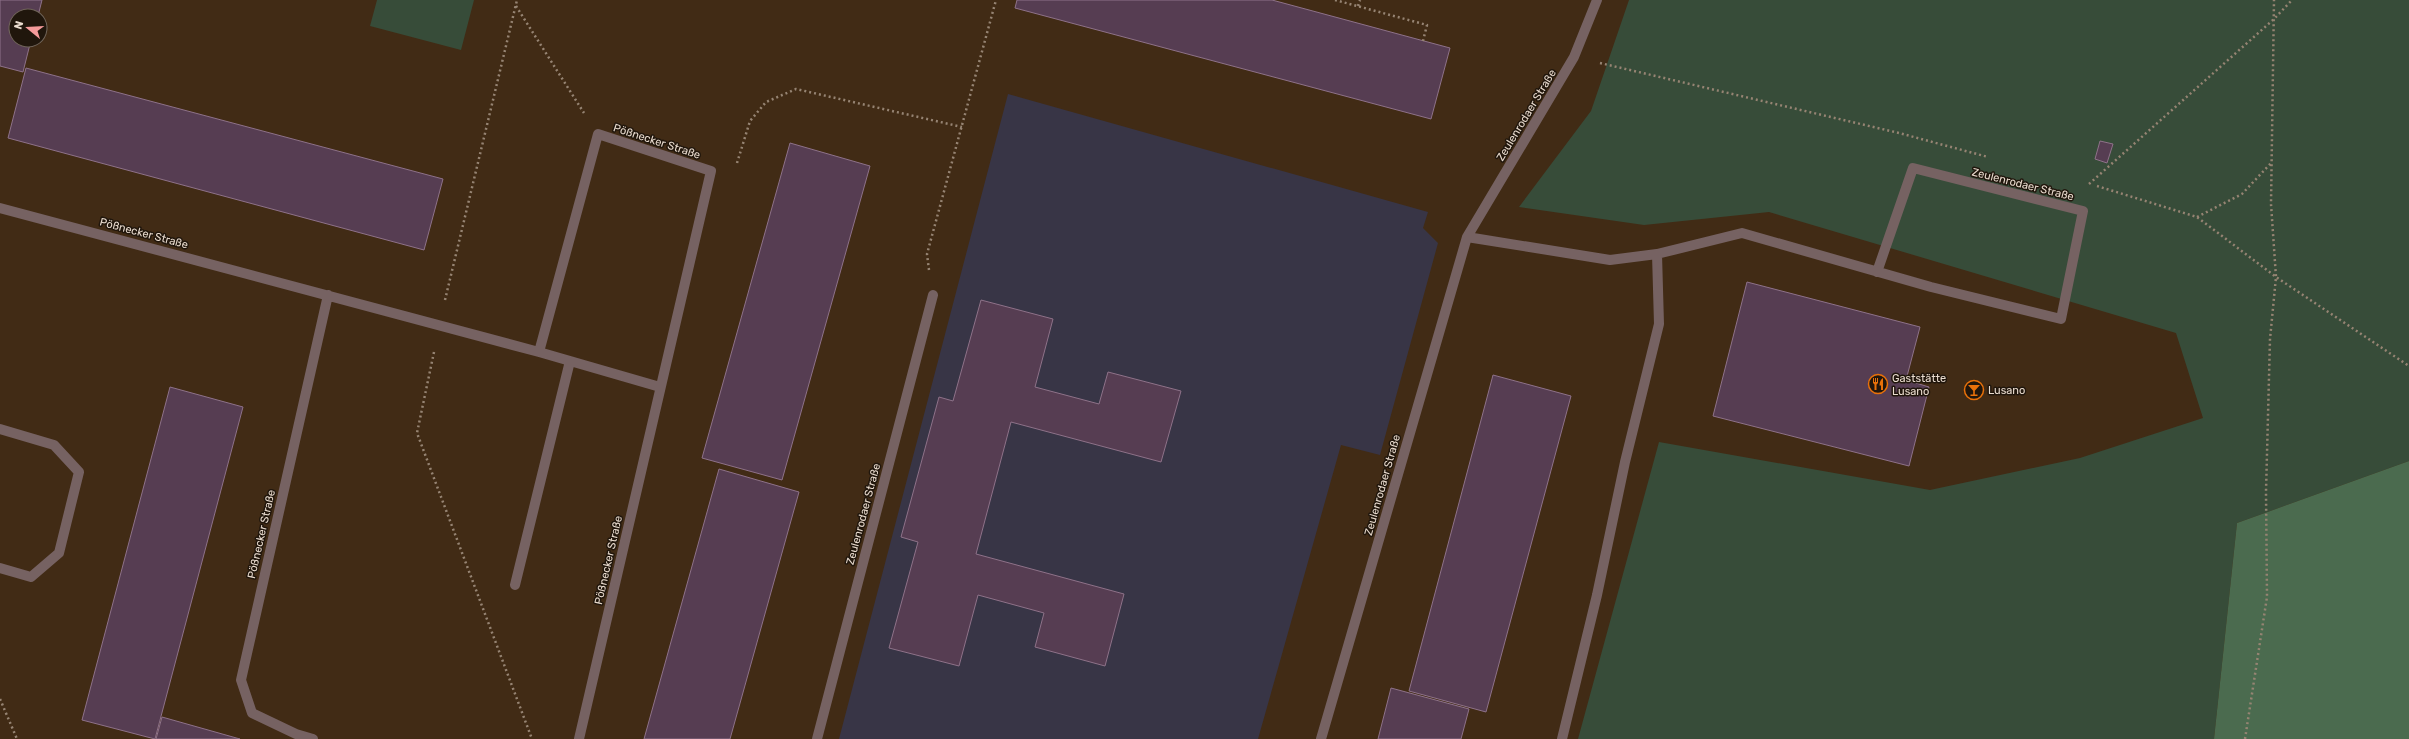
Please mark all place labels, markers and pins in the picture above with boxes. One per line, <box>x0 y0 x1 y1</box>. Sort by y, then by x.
place label: Gaststätte Lusano <box>1892 372 1946 398</box>
restaurant icon: Gaststätte Lusano <box>1867 373 1889 395</box>
bar icon: Lusano <box>1963 379 1985 401</box>
place label: Lusano <box>1988 384 2025 397</box>

